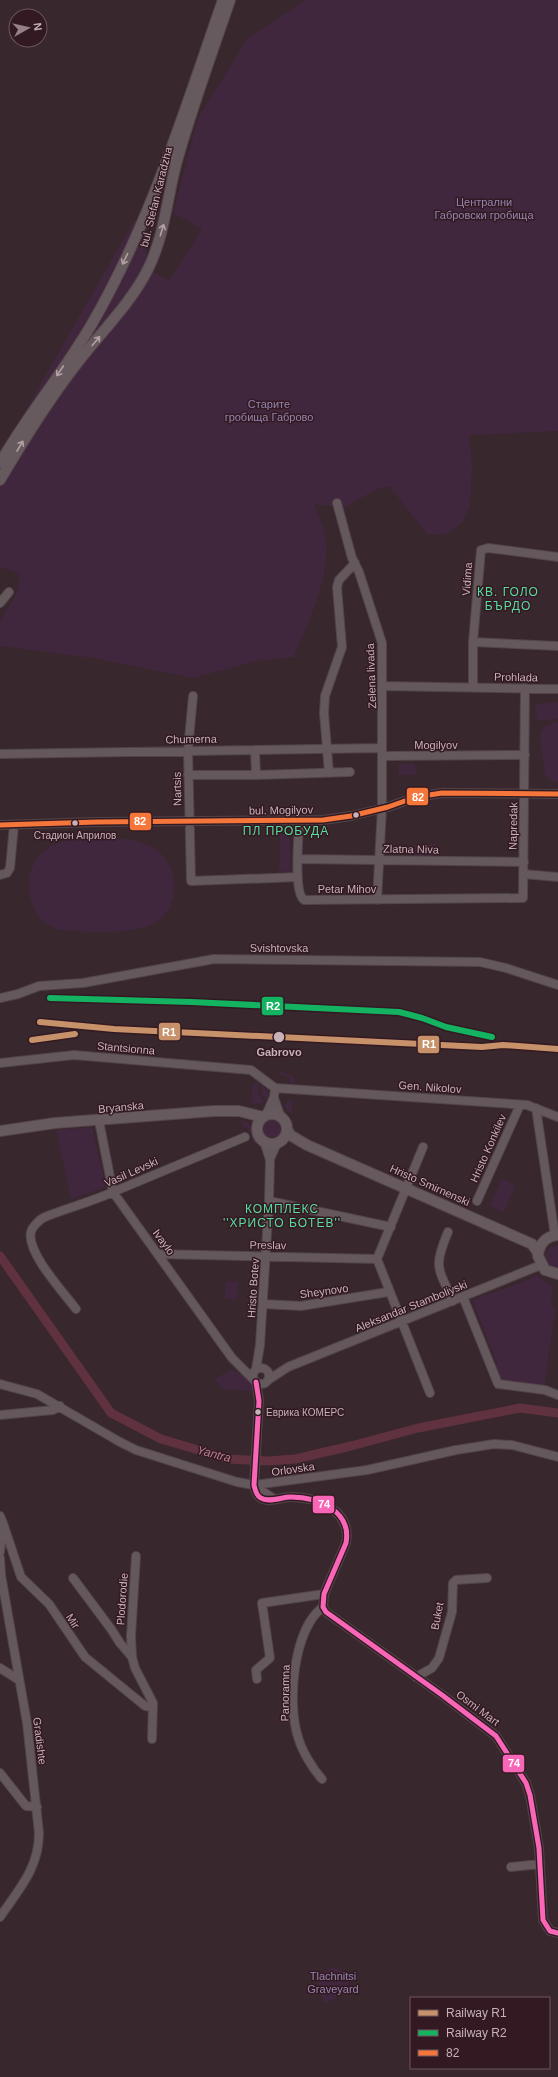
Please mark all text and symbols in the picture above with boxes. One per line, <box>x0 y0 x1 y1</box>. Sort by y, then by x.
north arrow <box>8 8 48 48</box>
text: N <box>31 22 44 31</box>
street label: bul. Stefan Karadzha <box>138 145 174 248</box>
park label: Централни Габровски гробища <box>434 196 534 221</box>
one-way arrow <box>159 224 166 237</box>
one-way arrow <box>120 252 128 264</box>
one-way arrow <box>91 335 100 346</box>
one-way arrow <box>56 365 64 376</box>
park label: Старите гробища Габрово <box>225 398 313 423</box>
one-way arrow <box>17 440 25 452</box>
street label: Vidima <box>460 561 474 596</box>
district label: КВ. ГОЛО БЪРДО <box>477 585 539 613</box>
street label: Zelena livada <box>364 642 378 709</box>
street label: Prohlada <box>494 671 539 683</box>
street label: Chumerna <box>165 733 218 745</box>
street label: Mogilyov <box>414 739 458 751</box>
street label: Nartsis <box>171 771 183 806</box>
line badge: 82 <box>406 787 429 806</box>
text: 82 <box>412 791 424 803</box>
street label: Napredak <box>507 802 519 850</box>
street label: bul. Mogilyov <box>249 803 314 817</box>
unlabelled marker <box>351 810 361 820</box>
line badge: 82 <box>129 812 152 831</box>
text: 82 <box>134 815 146 827</box>
marker: Стадион Априлов <box>70 818 80 828</box>
district label: ПЛ ПРОБУДА <box>243 824 329 838</box>
place label: Стадион Априлов <box>34 830 116 841</box>
street label: Zlatna Niva <box>383 843 440 855</box>
street label: Petar Mihov <box>318 883 377 895</box>
street label: Svishtovska <box>250 942 309 954</box>
line badge: R2 <box>261 996 284 1016</box>
text: R2 <box>266 1000 280 1012</box>
line badge: R1 <box>158 1022 181 1041</box>
text: R1 <box>162 1026 176 1038</box>
marker: Gabrovo <box>272 1030 286 1044</box>
line badge: R1 <box>417 1035 440 1054</box>
text: R1 <box>422 1038 436 1050</box>
street label: Stantsionna <box>97 1039 156 1057</box>
place label: Gabrovo <box>256 1046 302 1058</box>
street label: Gen. Nikolov <box>398 1079 462 1095</box>
street label: Bryanska <box>98 1099 145 1115</box>
street label: Hristo Konkilev <box>468 1112 509 1184</box>
street label: Vasil Levski <box>102 1155 160 1189</box>
street label: Hristo Smirnenski <box>388 1162 472 1208</box>
district label: КОМПЛЕКС ''ХРИСТО БОТЕВ'' <box>223 1202 341 1230</box>
street label: Ivaylo <box>151 1227 177 1257</box>
street label: Preslav <box>250 1239 287 1251</box>
street label: Hristo Botev <box>245 1257 261 1318</box>
street label: Aleksandar Stamboliyski <box>353 1278 469 1334</box>
street label: Sheynovo <box>299 1282 349 1300</box>
marker: Еврика КОМЕРС <box>253 1407 263 1417</box>
place label: Еврика КОМЕРС <box>266 1407 344 1418</box>
water label: Yantra <box>196 1443 233 1465</box>
street label: Orlovska <box>271 1460 316 1478</box>
line badge: 74 <box>312 1495 335 1514</box>
text: 74 <box>318 1498 331 1510</box>
street label: Plodorodie <box>114 1572 130 1626</box>
street label: Buket <box>428 1601 446 1631</box>
street label: Mir <box>64 1611 82 1631</box>
street label: Panoramna <box>279 1664 292 1722</box>
street label: Osmi Mart <box>454 1688 502 1728</box>
street label: Gradishte <box>31 1717 49 1765</box>
line badge: 74 <box>502 1754 525 1773</box>
text: 74 <box>508 1757 521 1769</box>
park label: Tlachnitsi Graveyard <box>307 1970 359 1995</box>
legend <box>410 1997 550 2069</box>
text: Railway R1 <box>446 2006 507 2020</box>
text: Railway R2 <box>446 2026 507 2040</box>
text: 82 <box>446 2046 460 2060</box>

